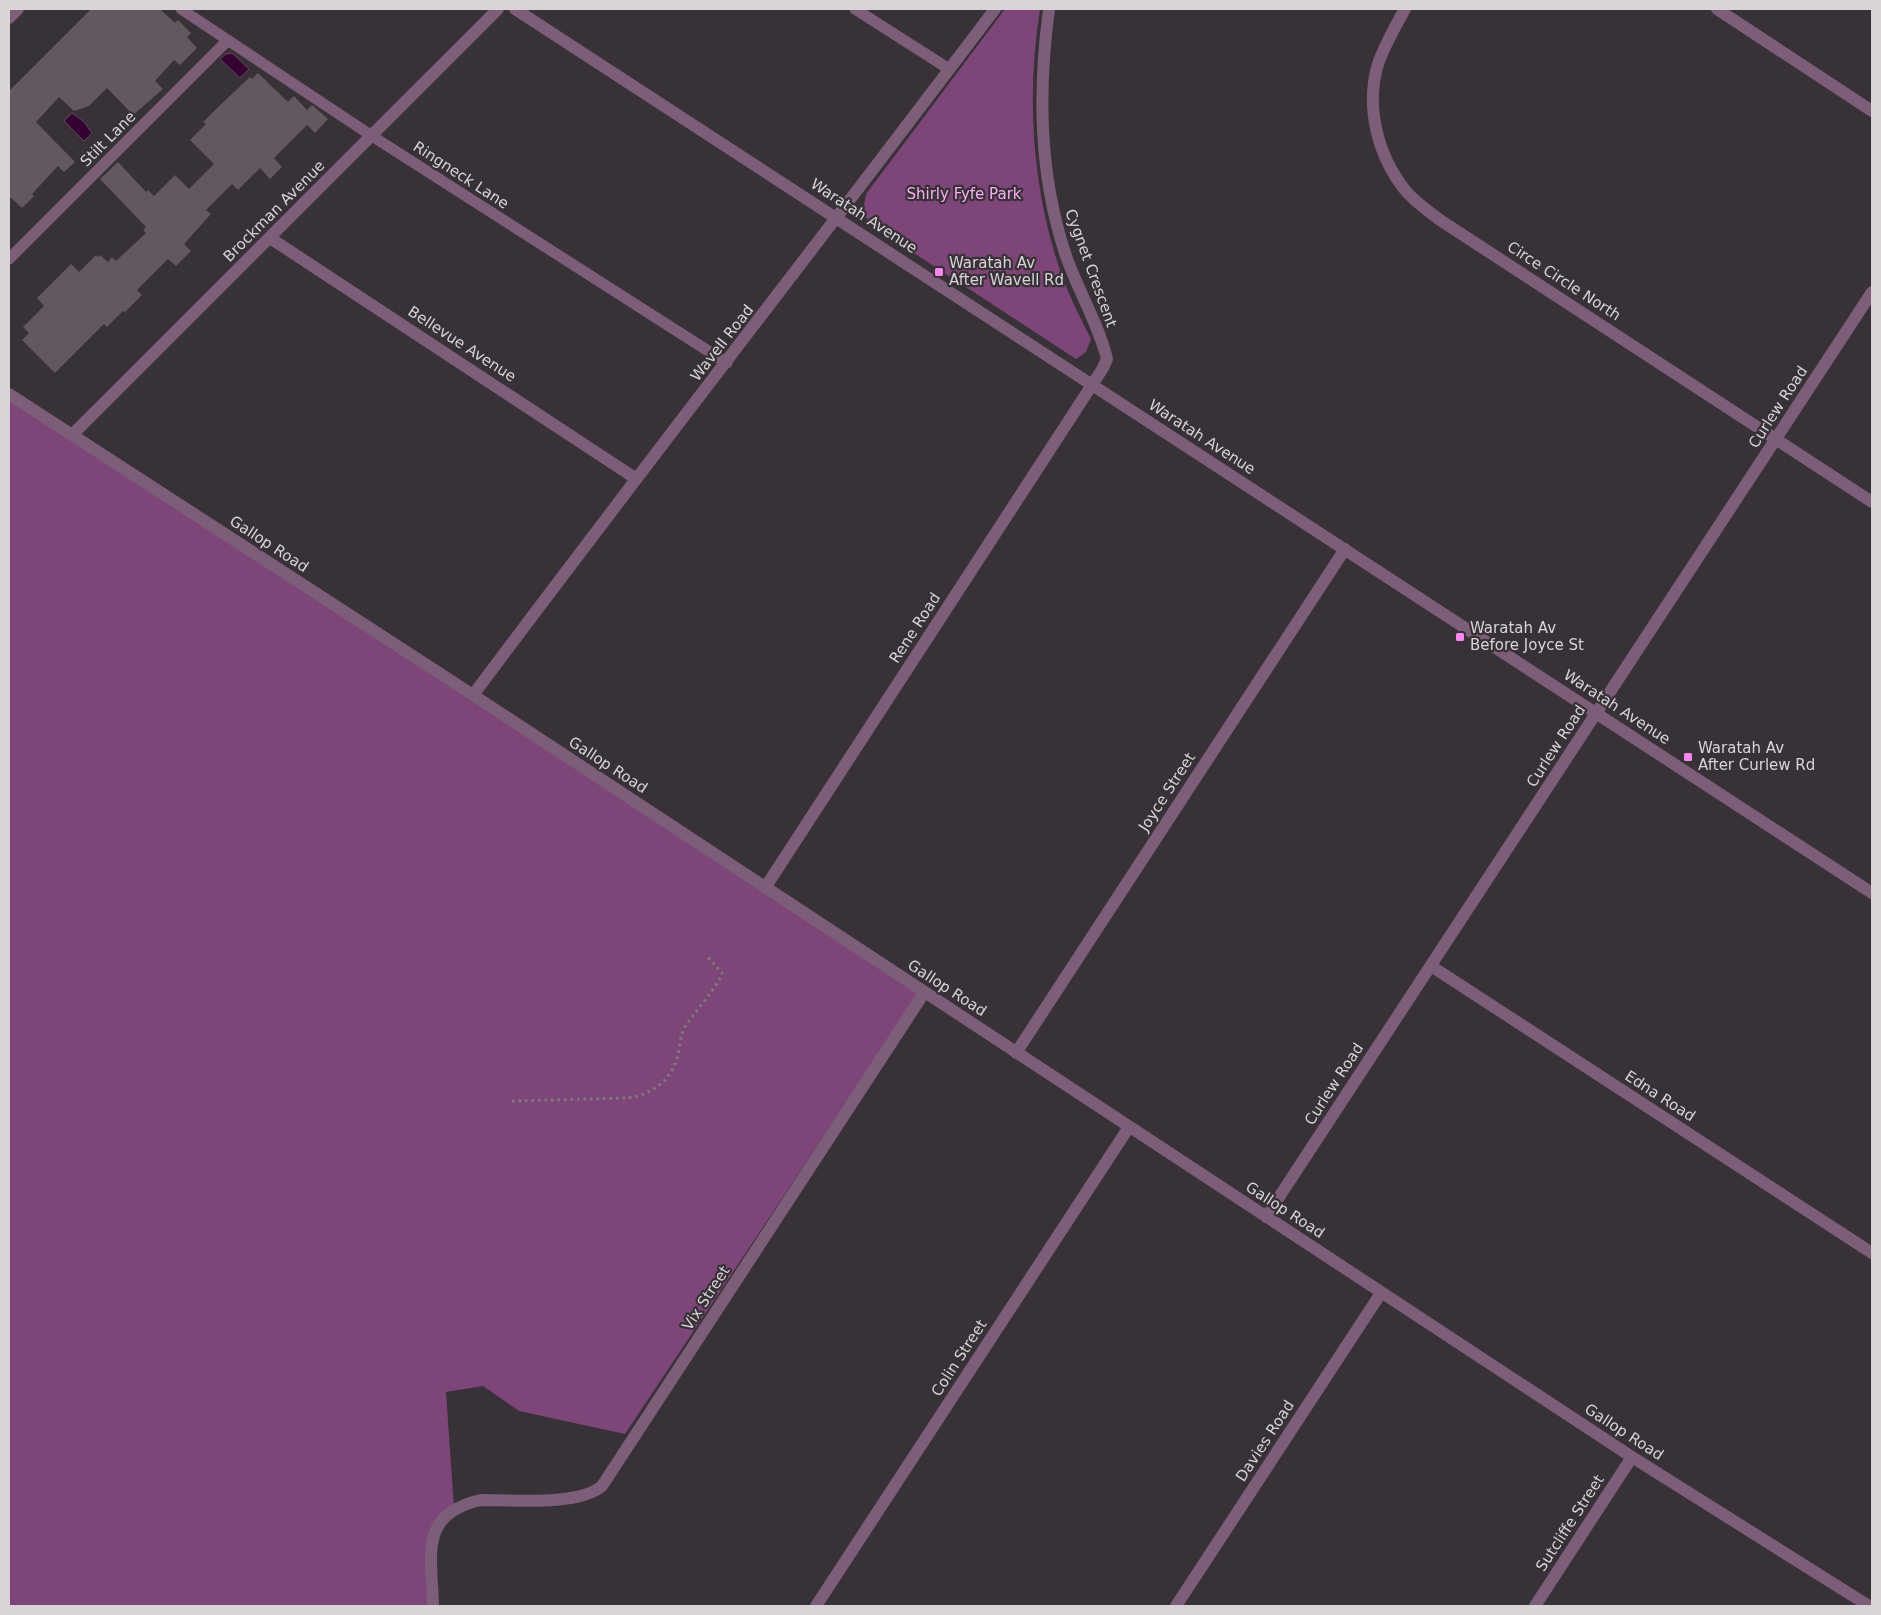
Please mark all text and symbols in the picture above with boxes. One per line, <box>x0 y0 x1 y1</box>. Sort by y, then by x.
street label: Stilt Lane <box>77 108 139 170</box>
street label: Ringneck Lane <box>410 137 512 213</box>
street label: Brockman Avenue <box>220 157 328 265</box>
street label: Waratah Avenue <box>807 175 921 257</box>
park label: Shirly Fyfe Park <box>907 185 1022 203</box>
street label: Cygnet Crescent <box>1061 206 1121 330</box>
street label: Circe Circle North <box>1504 238 1624 324</box>
place label: Waratah Av After Wavell Rd <box>949 254 1064 289</box>
marker: Waratah Av After Wavell Rd <box>933 266 945 278</box>
street label: Wavell Road <box>687 301 757 385</box>
street label: Bellevue Avenue <box>405 302 519 386</box>
street label: Curlew Road <box>1745 363 1811 451</box>
street label: Waratah Avenue <box>1145 396 1259 478</box>
street label: Gallop Road <box>226 512 312 576</box>
street label: Rene Road <box>886 589 944 667</box>
place label: Waratah Av Before Joyce St <box>1470 619 1584 654</box>
marker: Waratah Av Before Joyce St <box>1454 631 1466 643</box>
street label: Waratah Avenue <box>1560 666 1674 748</box>
street label: Curlew Road <box>1523 702 1589 790</box>
street label: Gallop Road <box>565 733 651 797</box>
place label: Waratah Av After Curlew Rd <box>1698 739 1815 774</box>
street label: Joyce Street <box>1134 749 1199 836</box>
marker: Waratah Av After Curlew Rd <box>1682 751 1694 763</box>
street label: Gallop Road <box>904 956 990 1020</box>
street label: Curlew Road <box>1301 1040 1367 1128</box>
street label: Edna Road <box>1622 1067 1698 1125</box>
street label: Gallop Road <box>1242 1178 1328 1242</box>
street label: Vix Street <box>678 1262 734 1334</box>
street label: Colin Street <box>928 1316 991 1400</box>
street label: Davies Road <box>1232 1397 1298 1485</box>
street label: Gallop Road <box>1581 1400 1667 1464</box>
street label: Sutcliffe Street <box>1532 1471 1608 1575</box>

